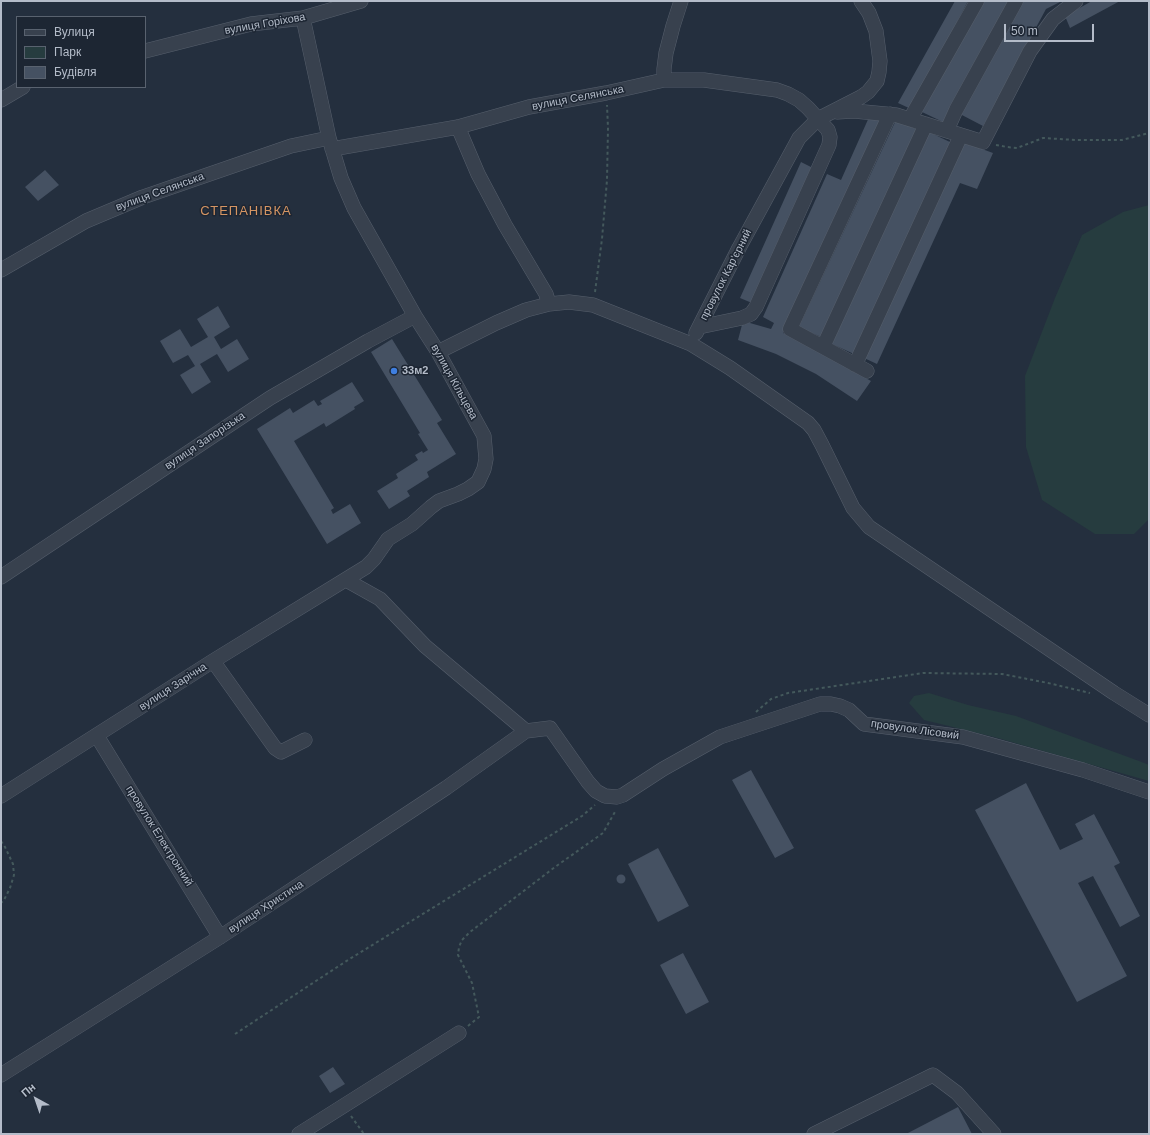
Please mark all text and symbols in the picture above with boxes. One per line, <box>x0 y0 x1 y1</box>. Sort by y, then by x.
street label: вулиця Горіхова <box>223 10 307 38</box>
legend <box>16 16 146 88</box>
scale bar <box>1006 16 1096 42</box>
text: 50 m <box>1011 24 1038 38</box>
text: Вулиця <box>54 25 95 39</box>
text: Парк <box>54 45 81 59</box>
text: Будівля <box>54 65 96 79</box>
street label: вулиця Селянська <box>531 83 625 113</box>
street label: вулиця Селянська <box>114 170 206 214</box>
district label: СТЕПАНІВКА <box>200 203 292 219</box>
street label: провулок Кар'єрний <box>697 227 755 323</box>
street label: вулиця Кільцева <box>428 342 480 422</box>
place label: 33м2 <box>402 364 428 378</box>
marker: 33м2 <box>389 366 399 376</box>
street label: вулиця Запорізька <box>162 409 248 473</box>
street label: вулиця Зарічна <box>137 660 209 714</box>
street label: провулок Лісовий <box>870 717 960 743</box>
street label: провулок Електронний <box>123 783 195 889</box>
street label: вулиця Христича <box>226 878 306 936</box>
north arrow <box>16 1079 56 1119</box>
text: Пн <box>19 1081 38 1099</box>

